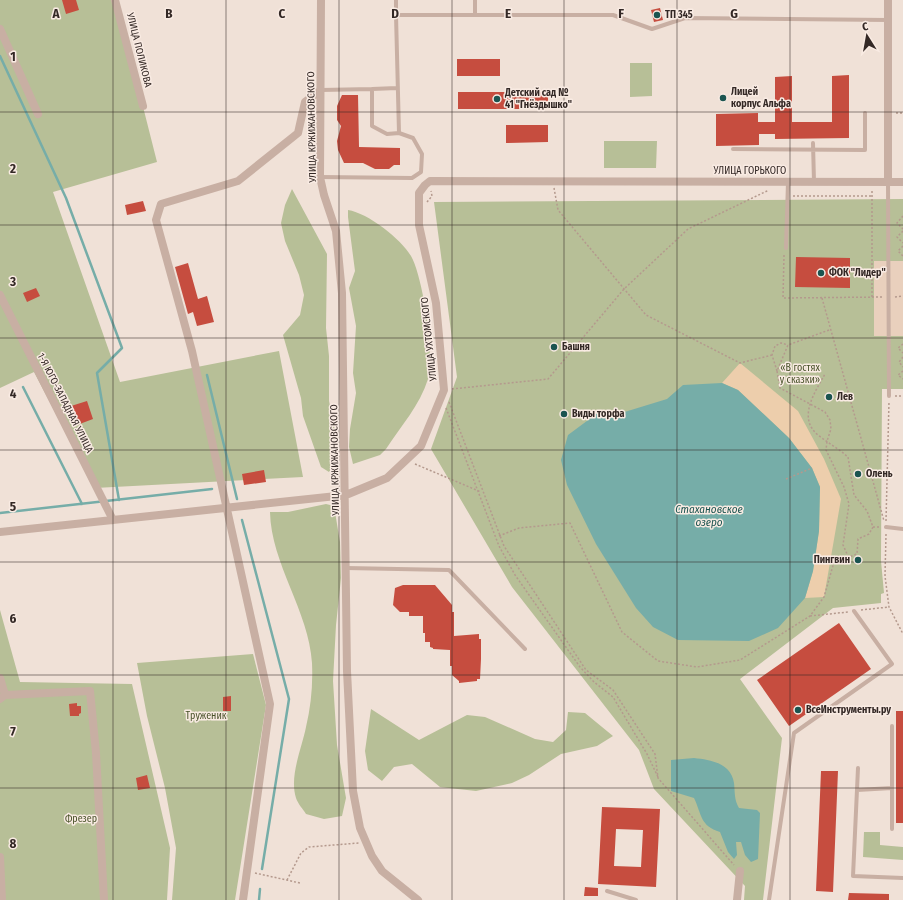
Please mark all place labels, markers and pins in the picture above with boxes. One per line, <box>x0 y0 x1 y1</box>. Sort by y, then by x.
place label: ТП 345 <box>665 9 693 21</box>
marker: ТП 345 <box>652 10 662 20</box>
place label: Лицей корпус Альфа <box>731 86 791 110</box>
place label: Детский сад № 41 "Гнёздышко" <box>504 87 572 111</box>
marker: Лицей корпус Альфа <box>718 93 728 103</box>
marker: Детский сад № 41 "Гнёздышко" <box>492 94 502 104</box>
place label: ФОК "Лидер" <box>829 267 886 279</box>
marker: ФОК "Лидер" <box>816 268 826 278</box>
place label: Башня <box>562 341 590 353</box>
marker: Башня <box>549 342 559 352</box>
place label: Лев <box>837 391 853 403</box>
marker: Лев <box>824 392 834 402</box>
place label: Виды торфа <box>572 408 624 420</box>
marker: Виды торфа <box>559 409 569 419</box>
place label: Олень <box>866 468 893 480</box>
marker: Олень <box>853 469 863 479</box>
place label: Пингвин <box>814 554 850 566</box>
marker: Пингвин <box>853 555 863 565</box>
place label: ВсеИнструменты.ру <box>806 704 891 716</box>
marker: ВсеИнструменты.ру <box>793 705 803 715</box>

